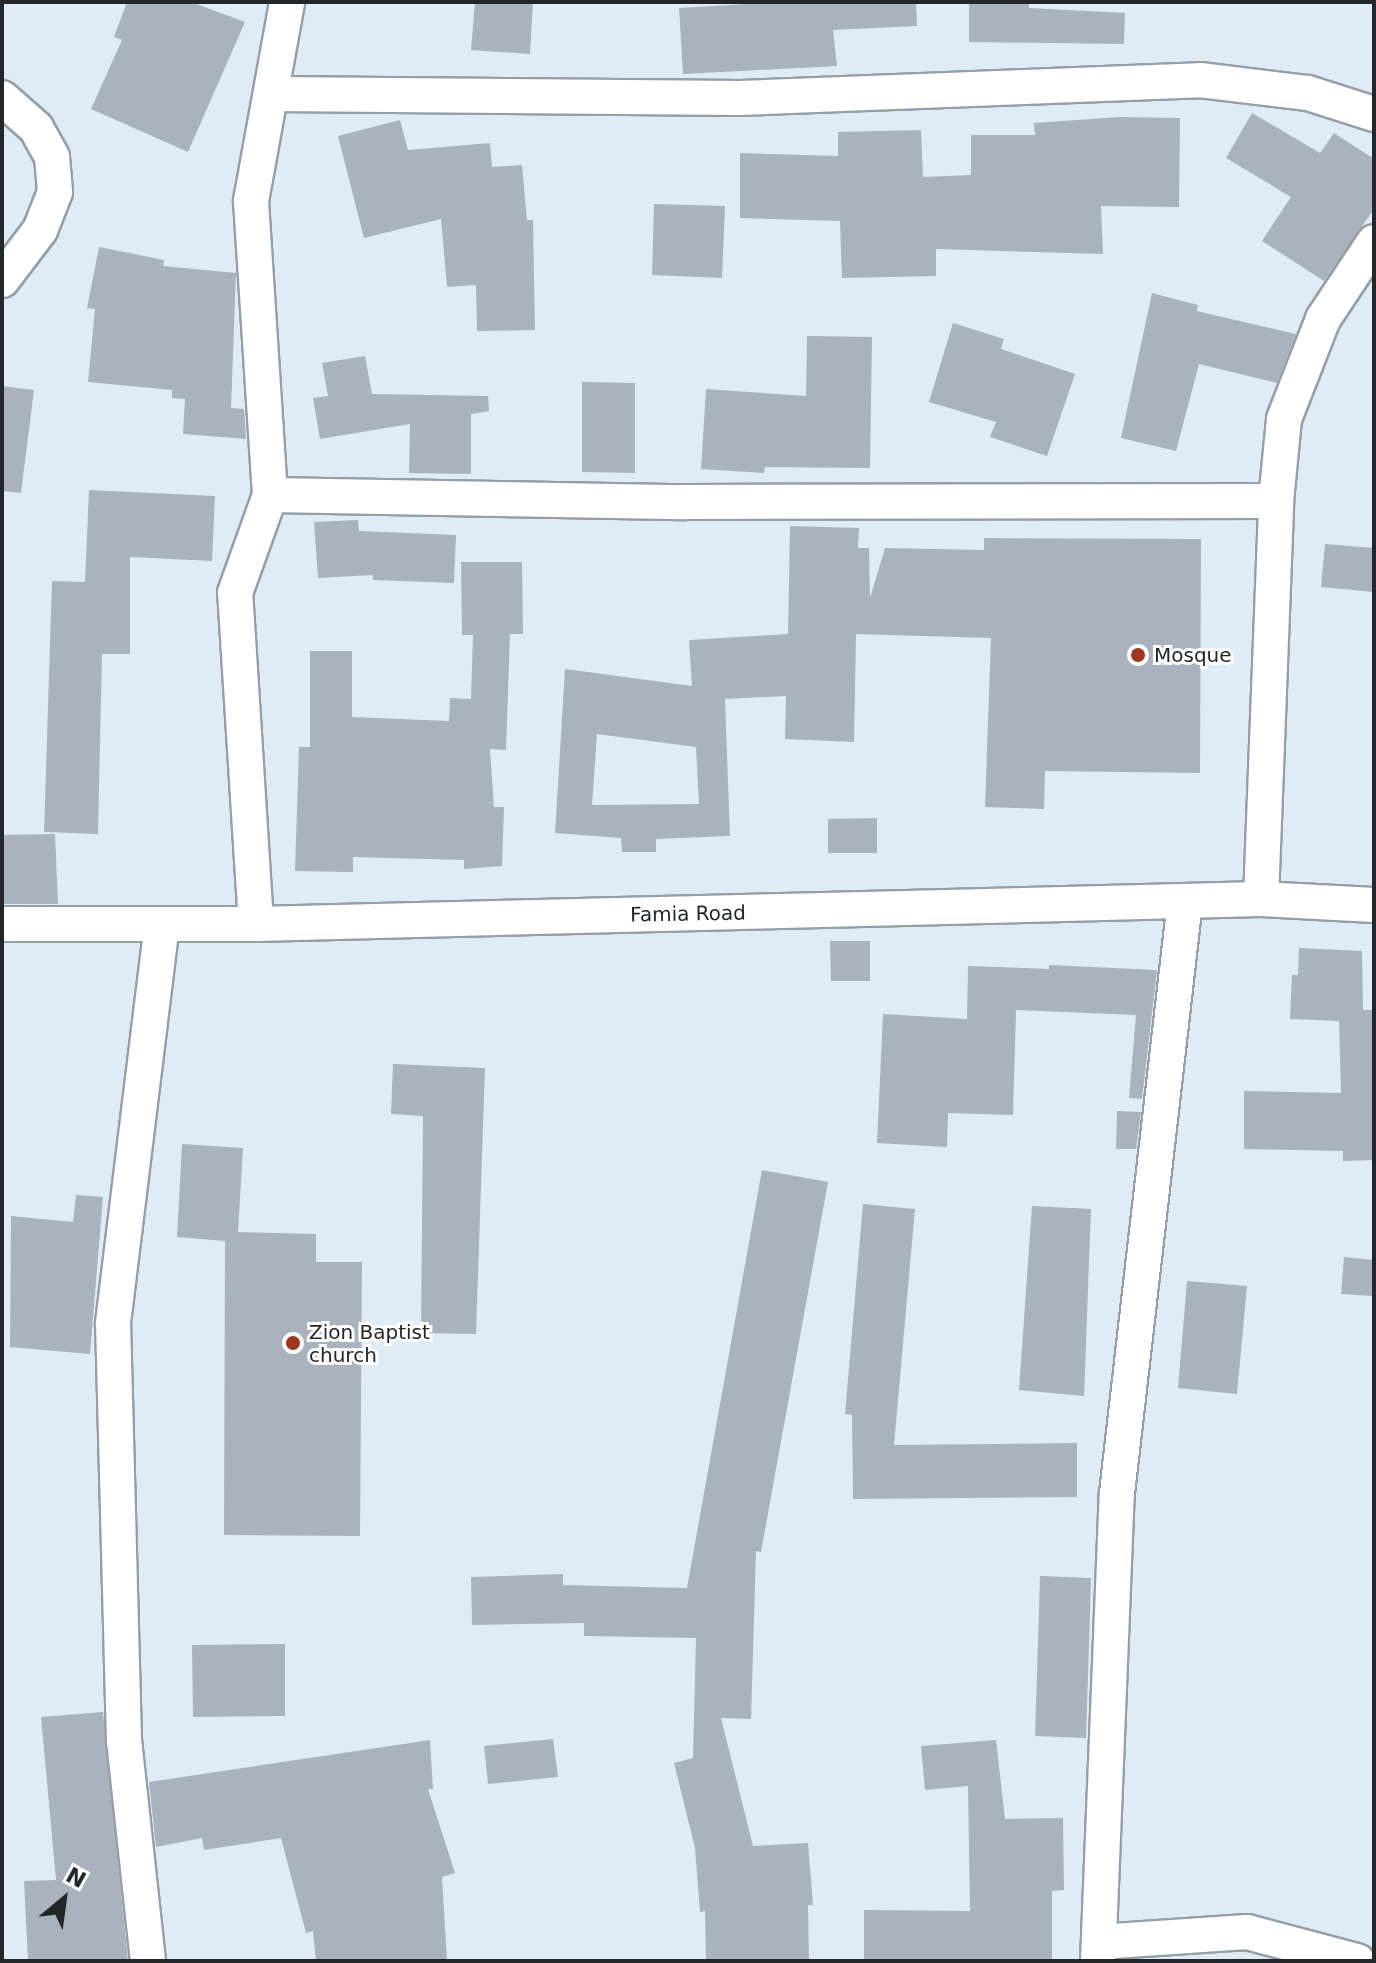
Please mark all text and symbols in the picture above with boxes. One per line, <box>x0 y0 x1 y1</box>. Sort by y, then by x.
place label: Mosque <box>1154 643 1232 667</box>
marker: Mosque <box>1129 646 1147 664</box>
street label: Famia Road <box>630 901 746 927</box>
place label: Zion Baptist church <box>309 1320 430 1367</box>
marker: Zion Baptist church <box>284 1334 302 1352</box>
north arrow <box>24 1859 104 1939</box>
text: N <box>62 1862 90 1893</box>

